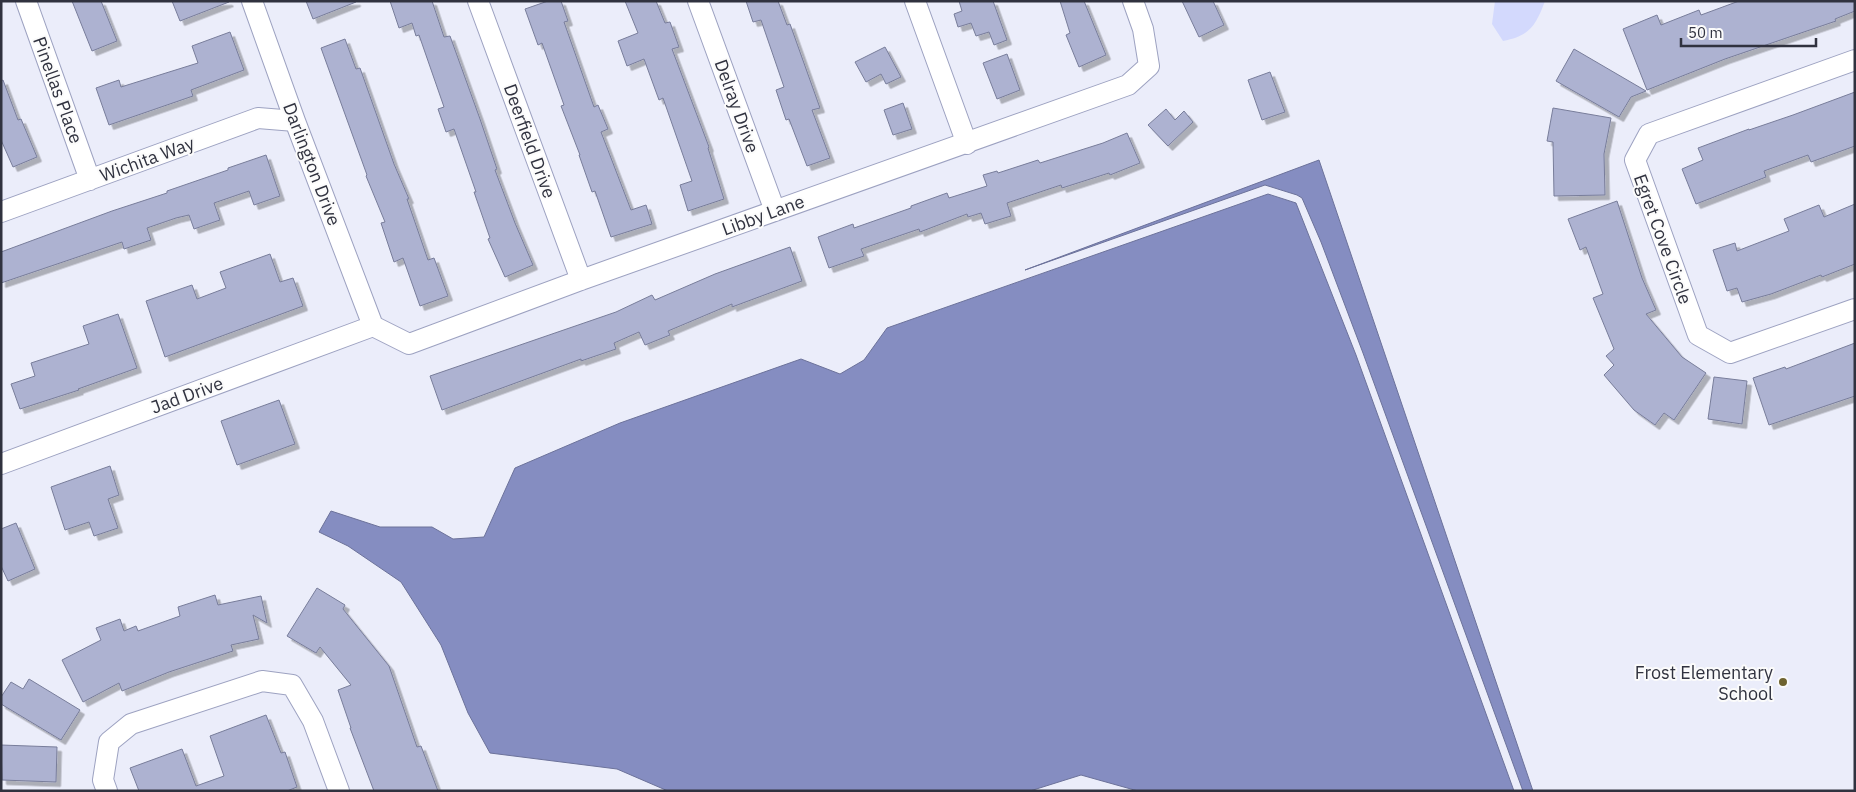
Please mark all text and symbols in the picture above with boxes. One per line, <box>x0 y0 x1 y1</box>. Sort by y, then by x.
scale bar <box>1681 15 1816 47</box>
text: 50 m <box>1688 23 1723 42</box>
street label: Pinellas Place <box>28 33 88 147</box>
street label: Delray Drive <box>709 56 765 156</box>
street label: Deerfield Drive <box>499 81 561 201</box>
street label: Darlington Drive <box>278 99 346 229</box>
street label: Wichita Way <box>97 131 197 187</box>
street label: Egret Cove Circle <box>1629 171 1697 307</box>
street label: Libby Lane <box>719 189 808 241</box>
street label: Jad Drive <box>148 371 226 419</box>
place label: Frost Elementary School <box>1635 661 1773 705</box>
marker: Frost Elementary School <box>1777 676 1789 688</box>

